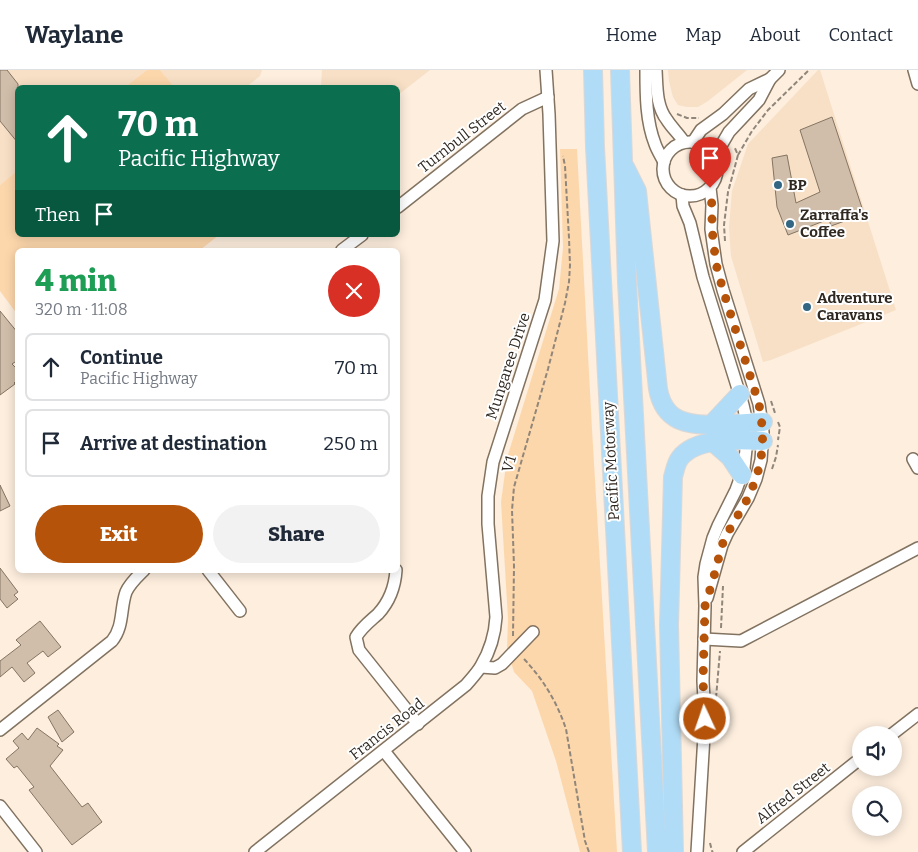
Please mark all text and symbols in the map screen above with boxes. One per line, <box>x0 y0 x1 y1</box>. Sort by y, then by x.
text: Waylane <box>25 21 123 49</box>
text: Home <box>606 24 657 46</box>
text: Map <box>685 24 721 46</box>
text: About <box>749 24 800 46</box>
text: Contact <box>828 24 893 46</box>
street label: Turnbull Street <box>415 97 510 177</box>
text: 70 m <box>118 103 198 145</box>
icon: ahead <box>35 105 100 170</box>
pin <box>689 137 731 188</box>
icon: arrive <box>696 144 724 172</box>
text: Pacific Highway <box>118 145 280 172</box>
place label: BP <box>788 176 807 194</box>
marker: BP <box>772 179 784 191</box>
icon: arrive <box>90 200 118 228</box>
text: Then <box>35 203 80 226</box>
place label: Zarraffa's Coffee <box>800 206 868 241</box>
marker: Zarraffa's Coffee <box>784 218 796 230</box>
text: 4 min <box>35 263 117 299</box>
button: close <box>328 265 380 317</box>
place label: Adventure Caravans <box>817 289 893 324</box>
text: 320 m · 11:08 <box>35 300 128 319</box>
marker: Adventure Caravans <box>801 301 813 313</box>
street label: Mungaree Drive <box>482 310 534 422</box>
text: Continue <box>80 346 163 369</box>
icon: ahead <box>37 353 65 381</box>
text: 70 m <box>335 356 378 379</box>
text: Pacific Highway <box>80 369 198 388</box>
street label: Pacific Motorway <box>599 401 623 521</box>
icon: arrive <box>37 429 65 457</box>
text: Arrive at destination <box>80 432 267 455</box>
text: 250 m <box>323 432 378 455</box>
street label: V1 <box>498 454 520 474</box>
button: Exit <box>35 505 203 563</box>
button: Share <box>213 505 380 563</box>
position arrow <box>678 692 730 744</box>
street label: Francis Road <box>346 694 428 764</box>
map controls <box>852 726 902 836</box>
button: sound <box>852 726 902 776</box>
street label: Alfred Street <box>752 758 834 827</box>
button: search <box>852 786 902 836</box>

